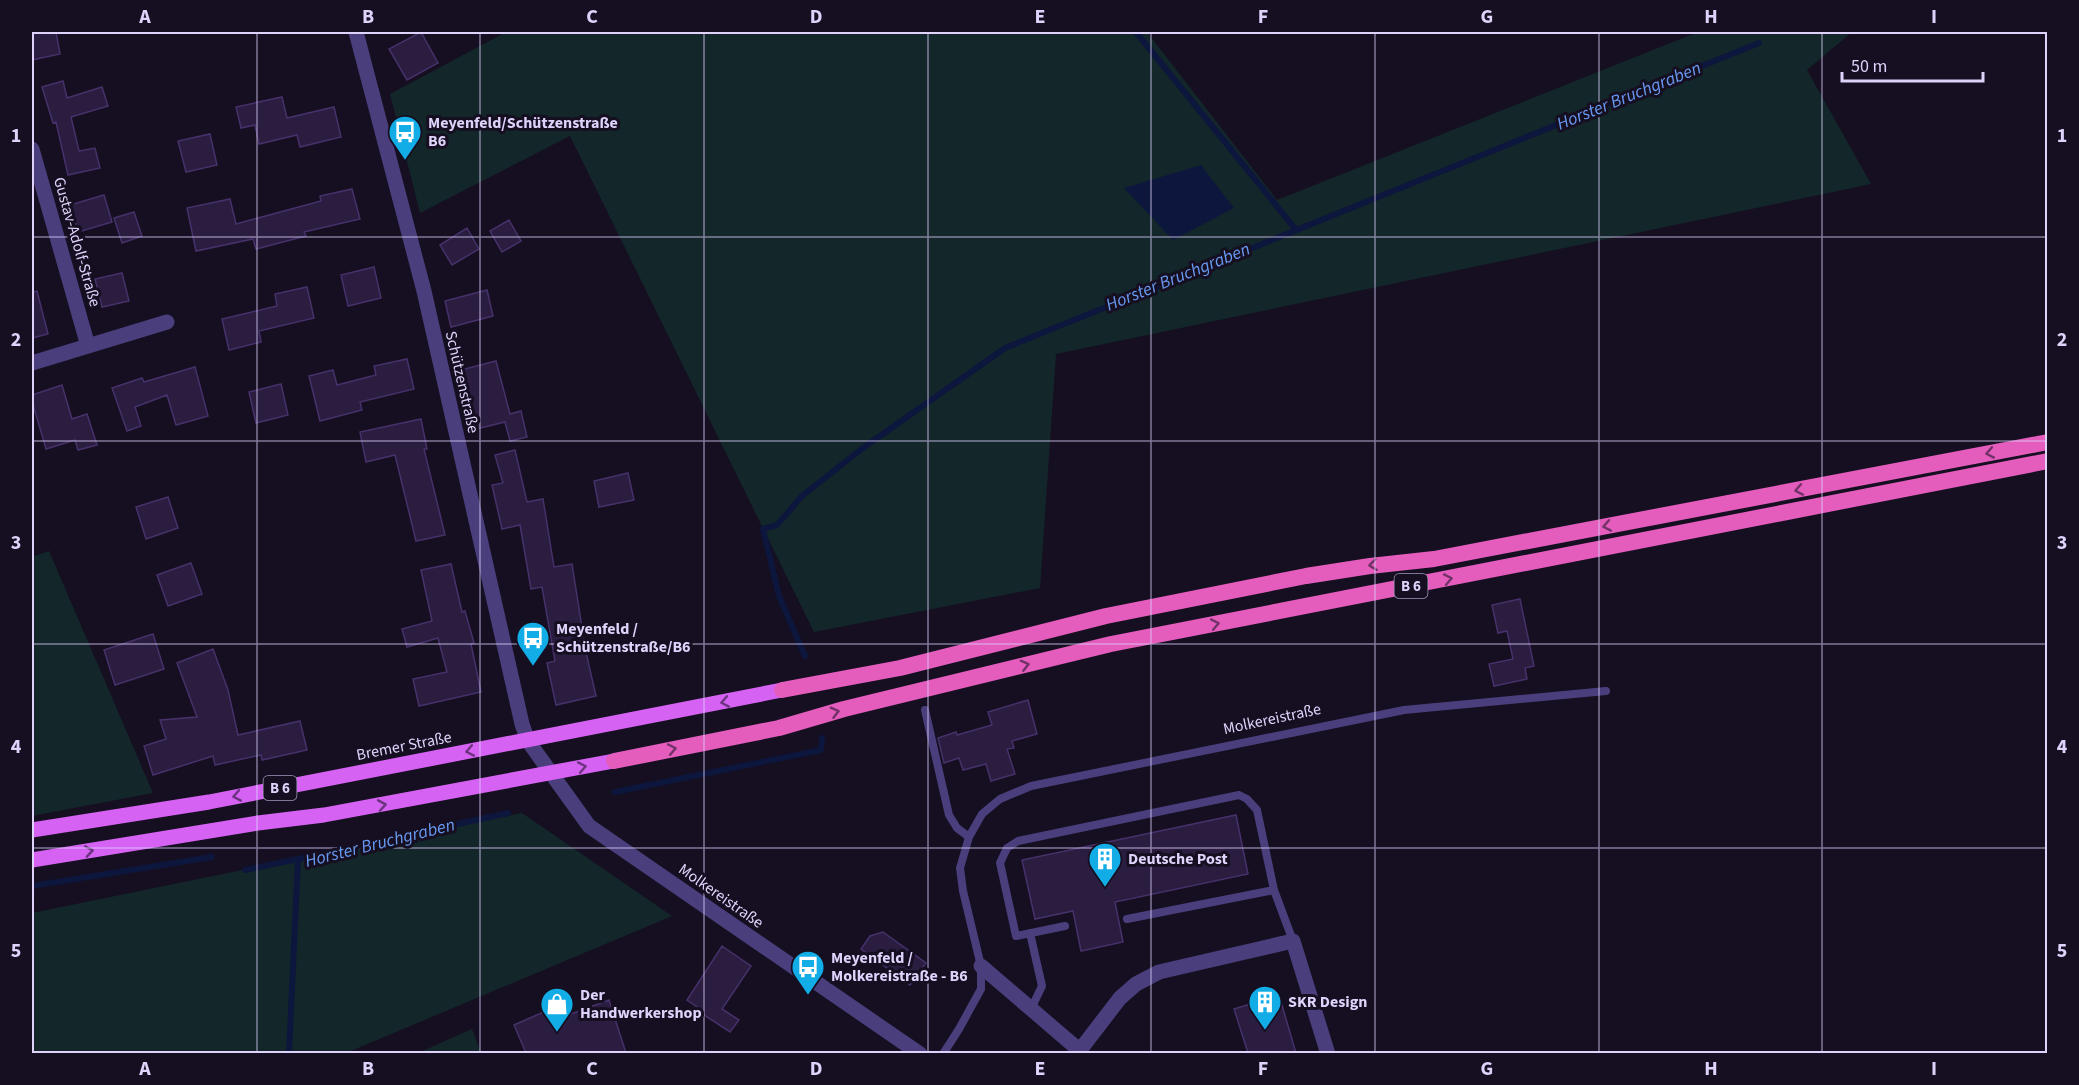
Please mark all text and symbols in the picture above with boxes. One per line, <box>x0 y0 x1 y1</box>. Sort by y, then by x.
text: A <box>138 3 151 31</box>
text: B <box>362 3 374 31</box>
text: C <box>586 3 598 31</box>
text: D <box>810 3 822 31</box>
text: E <box>1035 3 1045 31</box>
text: F <box>1258 3 1268 31</box>
text: G <box>1481 3 1493 31</box>
text: H <box>1704 3 1718 31</box>
text: I <box>1931 3 1937 31</box>
scale bar <box>1842 45 1983 83</box>
text: 50 m <box>1851 54 1887 79</box>
water label: Horster Bruchgraben <box>1553 56 1705 136</box>
place label: Meyenfeld/Schützenstraße B6 <box>428 112 618 152</box>
bus stop icon: Meyenfeld/Schützenstraße B6 <box>387 114 423 161</box>
text: 1 <box>11 122 21 150</box>
text: 1 <box>2057 122 2067 150</box>
street label: Gustav-Adolf-Straße <box>48 175 106 309</box>
water label: Horster Bruchgraben <box>1102 237 1254 317</box>
text: 2 <box>11 326 21 354</box>
text: 2 <box>2057 326 2067 354</box>
street label: Schützenstraße <box>440 329 484 435</box>
one-way arrow <box>1985 446 1995 459</box>
one-way arrow <box>1794 483 1804 496</box>
one-way arrow <box>1602 519 1612 532</box>
text: 3 <box>11 529 21 557</box>
text: 3 <box>2057 529 2067 557</box>
one-way arrow <box>1369 559 1378 571</box>
one-way arrow <box>1443 573 1453 586</box>
road number: B 6 <box>1394 574 1428 598</box>
place label: Meyenfeld / Schützenstraße/B6 <box>556 618 691 658</box>
one-way arrow <box>1210 618 1220 631</box>
bus stop icon: Meyenfeld / Schützenstraße/B6 <box>515 620 551 667</box>
one-way arrow <box>1019 660 1029 673</box>
one-way arrow <box>720 695 730 708</box>
street label: Molkereistraße <box>1221 698 1323 740</box>
one-way arrow <box>829 707 840 719</box>
street label: Bremer Straße <box>354 726 454 766</box>
text: 4 <box>11 733 22 761</box>
text: 4 <box>2057 733 2068 761</box>
one-way arrow <box>666 743 676 756</box>
one-way arrow <box>465 744 475 757</box>
one-way arrow <box>577 761 587 774</box>
road number: B 6 <box>264 776 296 800</box>
one-way arrow <box>233 789 243 802</box>
one-way arrow <box>377 799 387 811</box>
water label: Horster Bruchgraben <box>302 812 458 874</box>
building icon: Deutsche Post <box>1087 841 1123 888</box>
one-way arrow <box>85 845 94 857</box>
place label: Deutsche Post <box>1128 848 1228 870</box>
street label: Molkereistraße <box>674 858 768 934</box>
text: 5 <box>11 937 21 965</box>
text: 5 <box>2057 937 2067 965</box>
place label: Meyenfeld / Molkereistraße - B6 <box>831 947 968 987</box>
bus stop icon: Meyenfeld / Molkereistraße - B6 <box>790 949 826 996</box>
place label: Der Handwerkershop <box>580 984 702 1024</box>
building icon: SKR Design <box>1247 984 1283 1031</box>
shop icon: Der Handwerkershop <box>539 986 575 1033</box>
place label: SKR Design <box>1288 991 1367 1013</box>
text: A <box>138 1055 151 1083</box>
text: B <box>362 1055 374 1083</box>
text: C <box>586 1055 598 1083</box>
text: D <box>810 1055 822 1083</box>
text: E <box>1035 1055 1045 1083</box>
text: F <box>1258 1055 1268 1083</box>
text: G <box>1481 1055 1493 1083</box>
text: H <box>1704 1055 1718 1083</box>
text: I <box>1931 1055 1937 1083</box>

